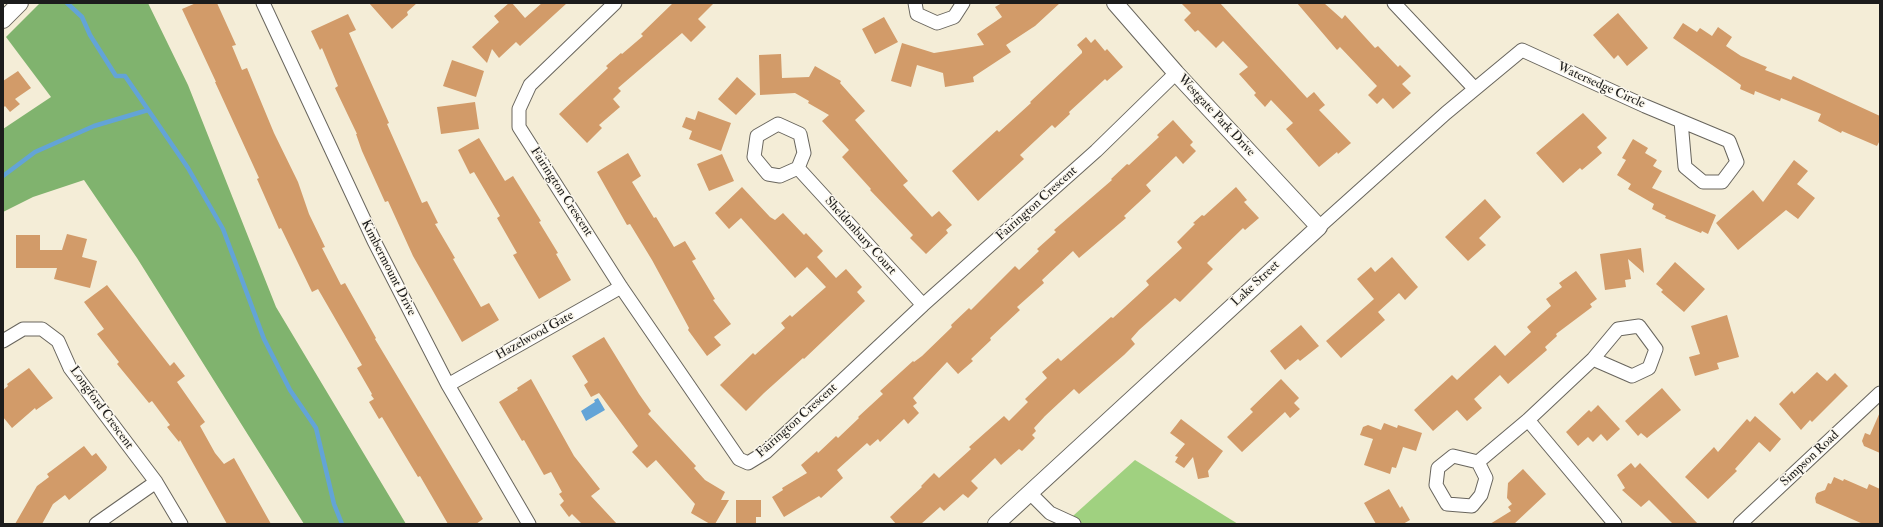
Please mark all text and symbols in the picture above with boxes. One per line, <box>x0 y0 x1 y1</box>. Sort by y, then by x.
street label: Watersedge Circle <box>1555 60 1647 112</box>
street label: Westgate Park Drive <box>1174 72 1258 160</box>
street label: Fairington Crescent <box>526 144 596 240</box>
street label: Fairington Crescent <box>993 164 1081 244</box>
street label: Sheldonbury Court <box>821 194 899 278</box>
street label: Kimbermount Drive <box>357 217 419 319</box>
street label: Lake Street <box>1229 258 1283 310</box>
street label: Hazelwood Gate <box>493 308 577 364</box>
street label: Longford Crescent <box>66 363 136 453</box>
street label: Fairington Crescent <box>753 381 841 461</box>
street label: Simpson Road <box>1777 428 1843 490</box>

